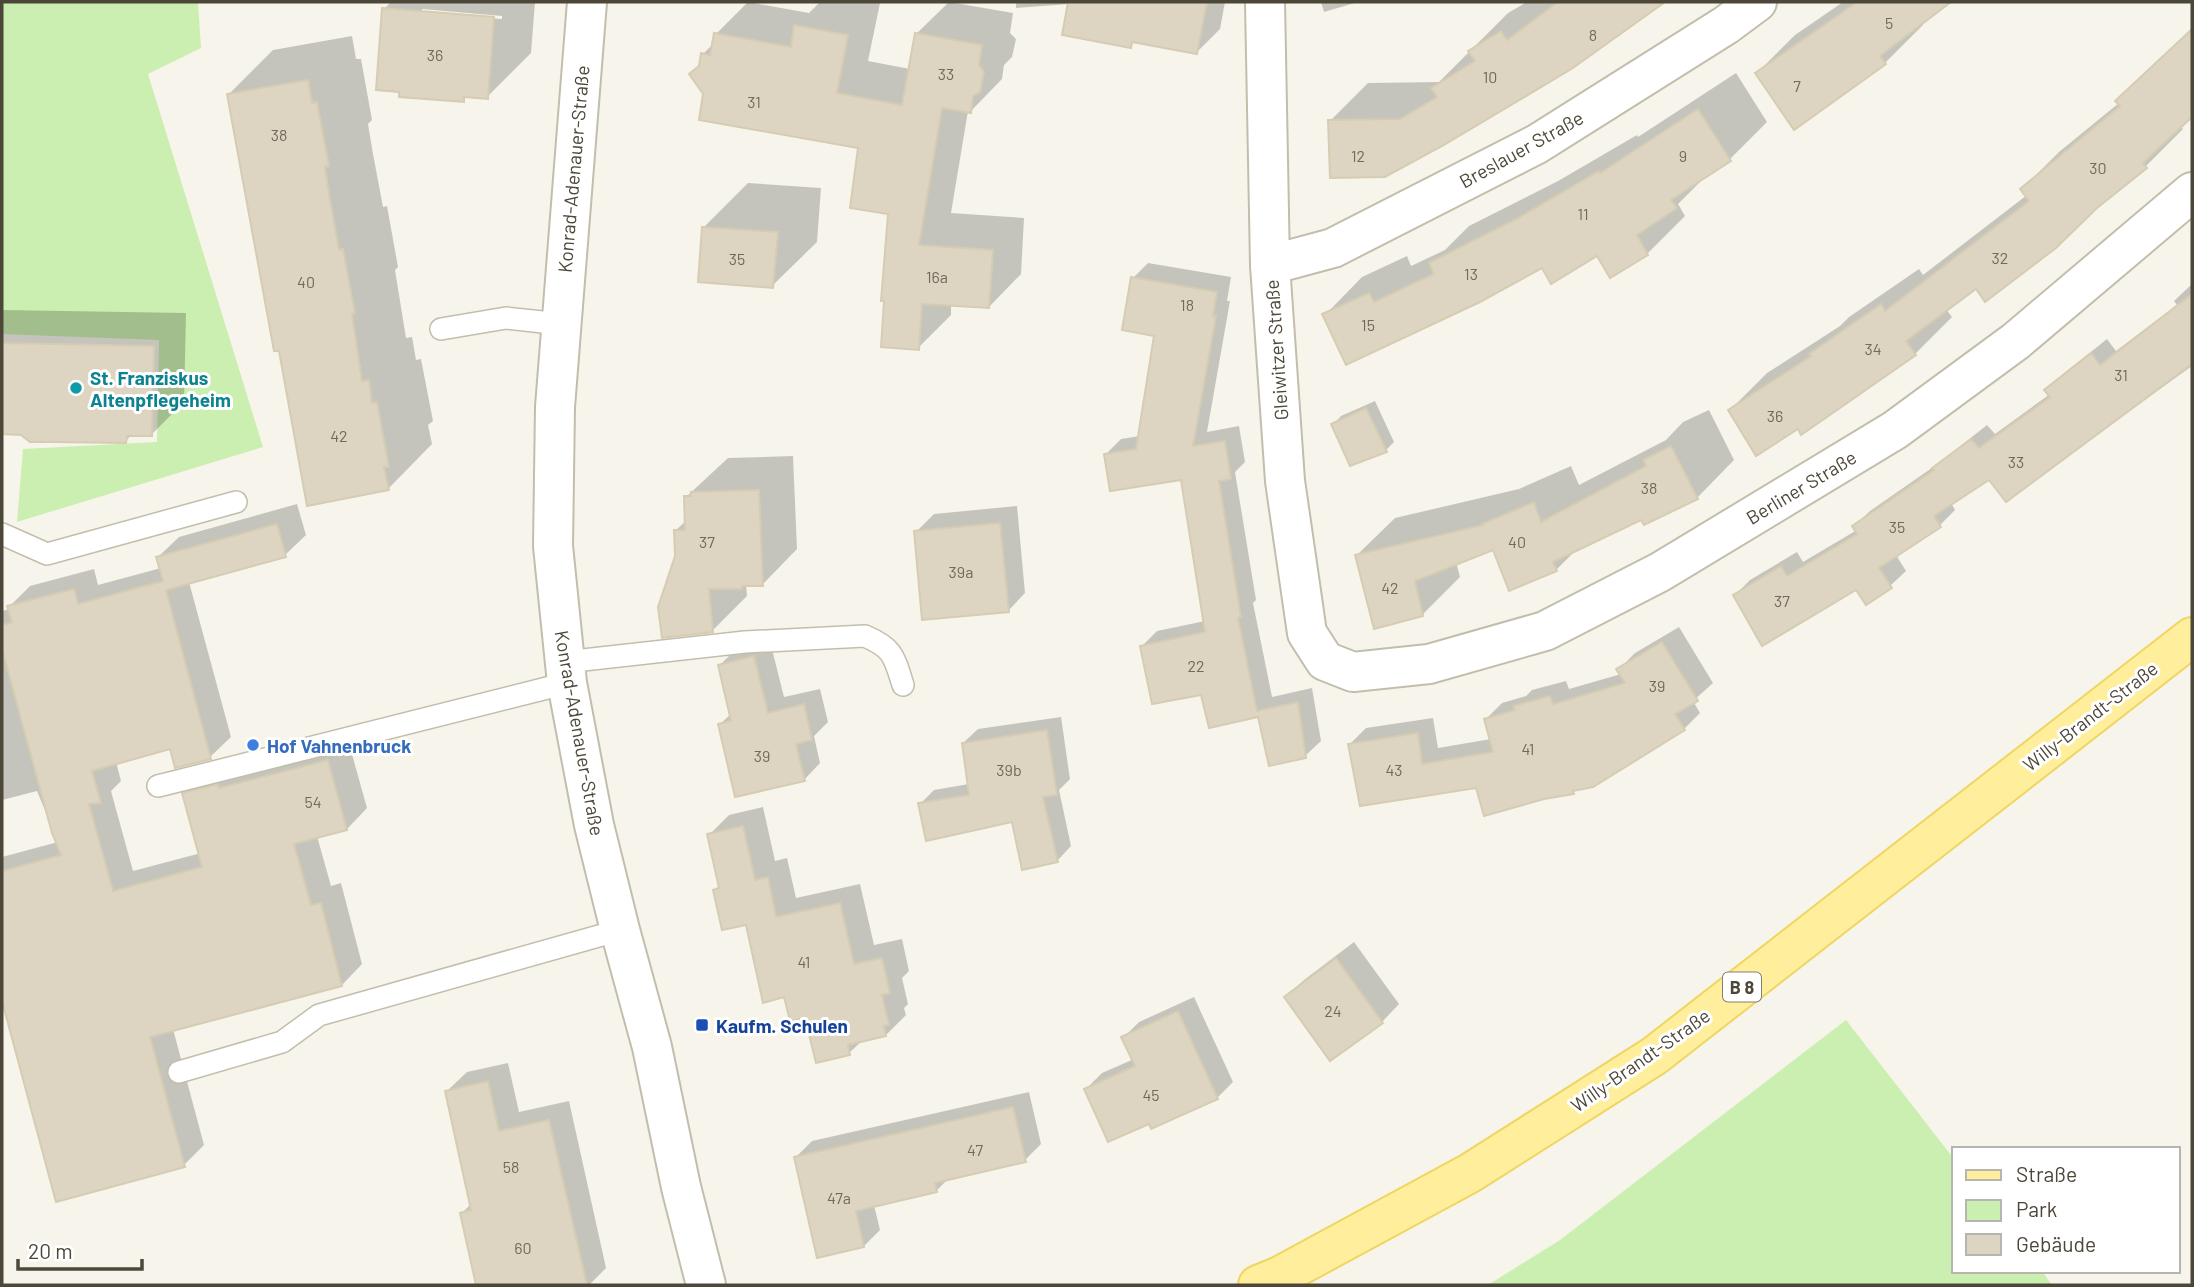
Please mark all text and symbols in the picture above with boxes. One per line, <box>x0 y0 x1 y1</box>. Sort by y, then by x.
house number: 5 <box>1885 13 1893 32</box>
house number: 8 <box>1589 25 1597 44</box>
house number: 36 <box>427 45 443 64</box>
street label: Konrad-Adenauer-Straße <box>552 64 594 274</box>
house number: 33 <box>938 64 954 83</box>
house number: 10 <box>1483 67 1497 86</box>
house number: 7 <box>1793 76 1801 95</box>
house number: 31 <box>747 92 761 111</box>
street label: Breslauer Straße <box>1455 105 1587 193</box>
house number: 38 <box>271 125 287 144</box>
house number: 12 <box>1351 146 1365 165</box>
house number: 9 <box>1679 146 1687 165</box>
house number: 30 <box>2089 158 2107 177</box>
house number: 11 <box>1577 204 1589 223</box>
house number: 32 <box>1992 248 2008 267</box>
house number: 35 <box>729 249 745 268</box>
house number: 13 <box>1464 264 1478 283</box>
house number: 16a <box>926 267 948 286</box>
house number: 40 <box>297 272 315 291</box>
street label: Gleiwitzer Straße <box>1260 279 1292 421</box>
house number: 18 <box>1180 295 1194 314</box>
house number: 15 <box>1361 315 1375 334</box>
house number: 34 <box>1864 339 1882 358</box>
house number: 31 <box>2114 365 2128 384</box>
place label: St. Franziskus Altenpflegeheim <box>90 366 231 411</box>
marker: St. Franziskus Altenpflegeheim <box>68 380 84 396</box>
house number: 36 <box>1767 406 1783 425</box>
house number: 42 <box>330 426 348 445</box>
street label: Berliner Straße <box>1742 445 1860 529</box>
house number: 33 <box>2008 452 2024 471</box>
house number: 38 <box>1641 478 1657 497</box>
house number: 35 <box>1889 517 1905 536</box>
house number: 37 <box>699 532 715 551</box>
house number: 40 <box>1508 532 1526 551</box>
house number: 39a <box>949 562 973 581</box>
house number: 42 <box>1381 578 1399 597</box>
house number: 37 <box>1774 591 1790 610</box>
street label: Konrad-Adenauer-Straße <box>551 629 609 837</box>
house number: 22 <box>1187 656 1205 675</box>
street label: Willy-Brandt-Straße <box>2018 656 2162 776</box>
house number: 39 <box>1649 676 1665 695</box>
place label: Hof Vahnenbruck <box>267 734 411 757</box>
marker: Hof Vahnenbruck <box>245 737 261 753</box>
house number: 41 <box>1522 739 1534 758</box>
house number: 39 <box>754 746 770 765</box>
house number: 39b <box>996 760 1022 779</box>
house number: 43 <box>1385 760 1403 779</box>
house number: 54 <box>304 792 322 811</box>
house number: 41 <box>798 952 810 971</box>
road number: B 8 <box>1723 972 1761 1002</box>
house number: 24 <box>1324 1001 1342 1020</box>
street label: Willy-Brandt-Straße <box>1566 1003 1714 1117</box>
place label: Kaufm. Schulen <box>716 1014 848 1037</box>
marker: Kaufm. Schulen <box>694 1017 710 1033</box>
house number: 45 <box>1142 1085 1160 1104</box>
house number: 47 <box>967 1140 983 1159</box>
legend <box>1952 1147 2180 1273</box>
house number: 58 <box>503 1157 519 1176</box>
text: Straße <box>2016 1161 2077 1186</box>
house number: 47a <box>827 1188 851 1207</box>
text: Park <box>2016 1196 2057 1221</box>
scale bar <box>18 1228 142 1272</box>
text: Gebäude <box>2016 1231 2096 1256</box>
text: 20 m <box>28 1238 73 1263</box>
house number: 60 <box>514 1238 532 1257</box>

